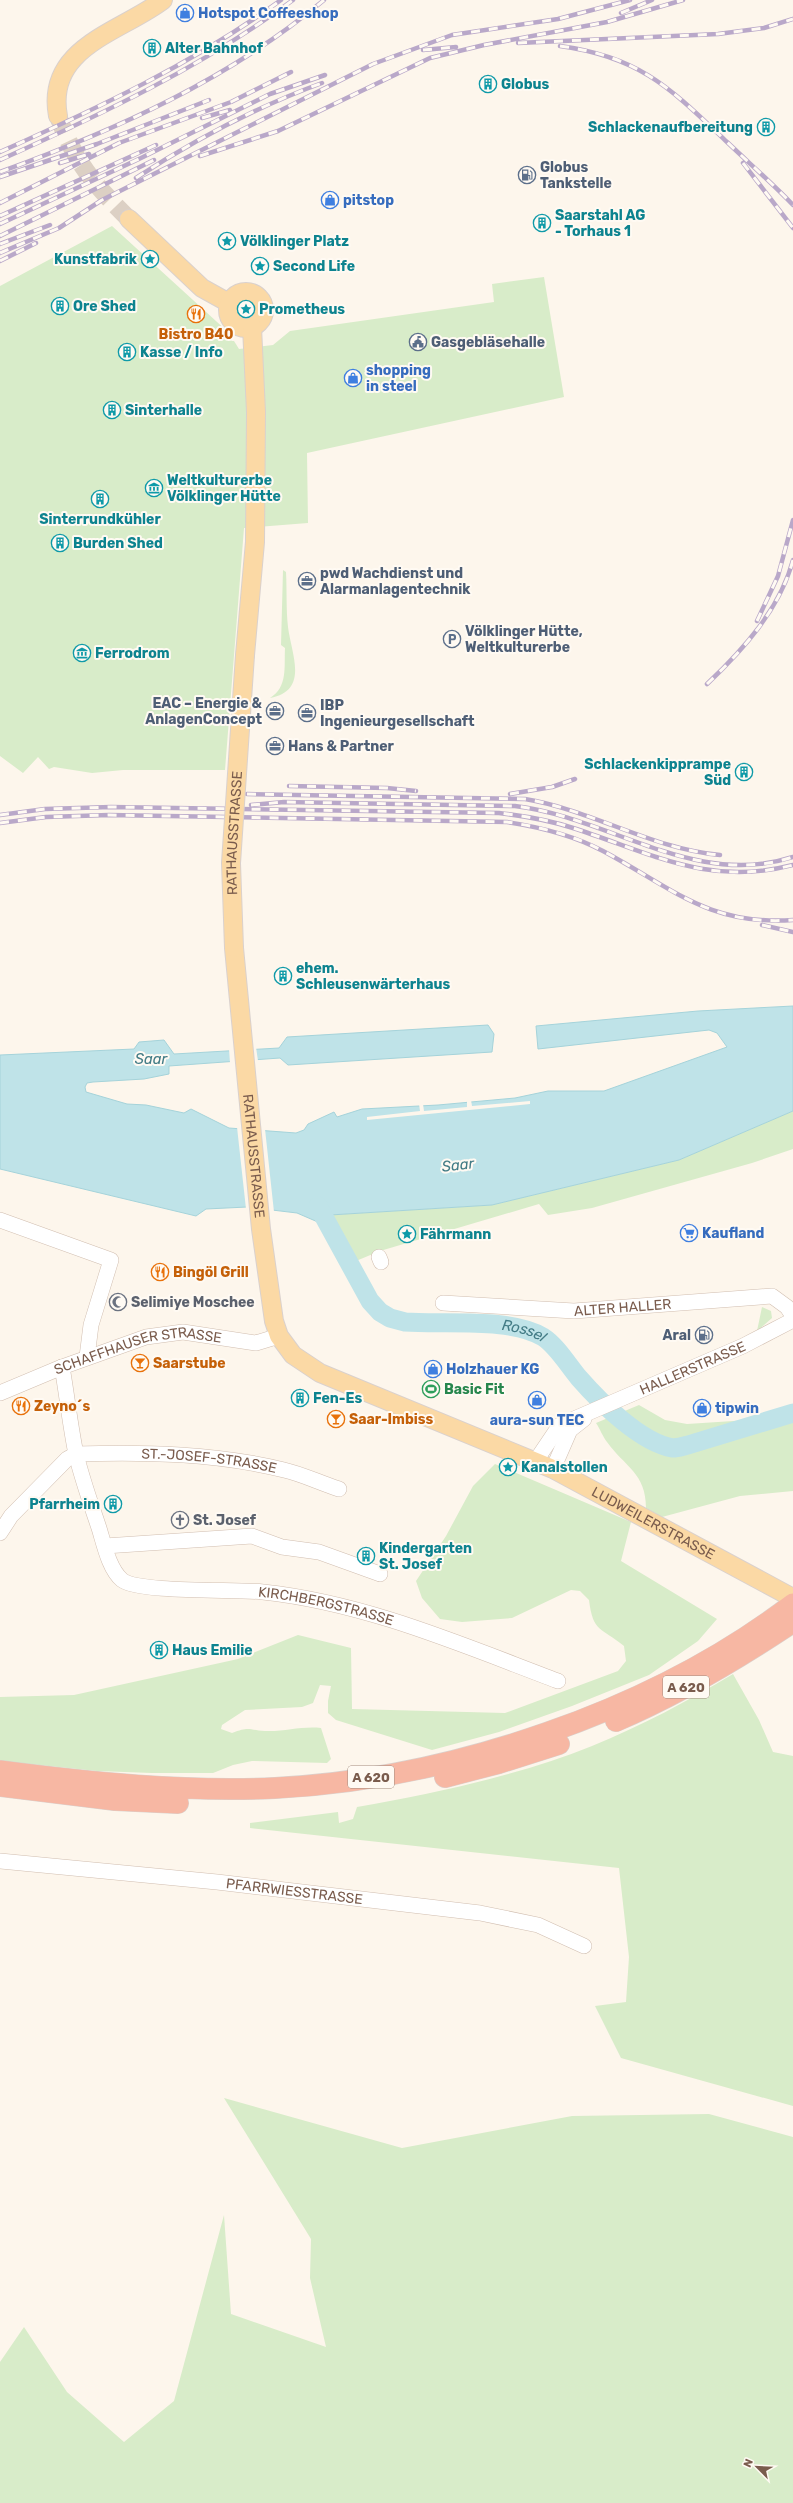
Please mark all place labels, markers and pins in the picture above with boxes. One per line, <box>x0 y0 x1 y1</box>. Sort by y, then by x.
shop icon: Hotspot Coffeeshop <box>175 3 195 23</box>
place label: Hotspot Coffeeshop <box>198 5 339 22</box>
building icon: Alter Bahnhof <box>142 38 162 58</box>
place label: Alter Bahnhof <box>165 40 264 57</box>
building icon: Globus <box>478 74 498 94</box>
place label: Globus <box>501 76 549 93</box>
building icon: Schlackenaufbereitung <box>756 117 776 137</box>
place label: Schlackenaufbereitung <box>588 119 753 136</box>
place label: Globus Tankstelle <box>540 159 612 192</box>
fuel station icon: Globus Tankstelle <box>517 165 537 185</box>
shop icon: pitstop <box>320 190 340 210</box>
place label: pitstop <box>343 192 394 209</box>
place label: Saarstahl AG - Torhaus 1 <box>555 207 645 240</box>
building icon: Saarstahl AG - Torhaus 1 <box>532 213 552 233</box>
place icon: Völklinger Platz <box>217 231 237 251</box>
place label: Völklinger Platz <box>240 233 349 250</box>
place icon: Kunstfabrik <box>140 249 160 269</box>
place label: Kunstfabrik <box>54 251 138 268</box>
place icon: Second Life <box>250 256 270 276</box>
place label: Second Life <box>273 258 355 275</box>
building icon: Ore Shed <box>50 296 70 316</box>
place label: Ore Shed <box>73 298 136 315</box>
place icon: Prometheus <box>236 299 256 319</box>
place label: Prometheus <box>259 301 345 318</box>
restaurant icon: Bistro B40 <box>186 304 206 324</box>
place label: Bistro B40 <box>159 326 233 343</box>
public building icon: Gasgebläsehalle <box>408 332 428 352</box>
place label: Gasgebläsehalle <box>431 334 545 351</box>
building icon: Kasse / Info <box>117 342 137 362</box>
place label: Kasse / Info <box>140 344 223 361</box>
place label: shopping in steel <box>366 362 431 395</box>
shop icon: shopping in steel <box>343 368 363 388</box>
building icon: Sinterhalle <box>102 400 122 420</box>
place label: Sinterhalle <box>125 402 202 419</box>
place label: Weltkulturerbe Völklinger Hütte <box>167 472 281 505</box>
museum icon: Weltkulturerbe Völklinger Hütte <box>144 478 164 498</box>
building icon: Sinterrundkühler <box>90 489 110 509</box>
place label: Sinterrundkühler <box>39 511 161 528</box>
building icon: Burden Shed <box>50 533 70 553</box>
place label: Burden Shed <box>73 535 163 552</box>
place label: pwd Wachdienst und Alarmanlagentechnik <box>320 565 471 598</box>
office icon: pwd Wachdienst und Alarmanlagentechnik <box>297 571 317 591</box>
place label: Völklinger Hütte, Weltkulturerbe <box>465 623 583 656</box>
parking icon: Völklinger Hütte, Weltkulturerbe <box>442 629 462 649</box>
museum icon: Ferrodrom <box>72 643 92 663</box>
place label: Ferrodrom <box>95 645 170 662</box>
place label: EAC – Energie & AnlagenConcept <box>145 695 263 728</box>
place label: IBP Ingenieurgesellschaft <box>320 697 475 730</box>
office icon: EAC – Energie & AnlagenConcept <box>265 701 285 721</box>
office icon: IBP Ingenieurgesellschaft <box>297 703 317 723</box>
office icon: Hans & Partner <box>265 736 285 756</box>
place label: Hans & Partner <box>288 738 395 755</box>
place label: Schlackenkipprampe Süd <box>584 756 731 789</box>
building icon: Schlackenkipprampe Süd <box>734 762 754 782</box>
place label: ehem. Schleusenwärterhaus <box>296 960 451 993</box>
building icon: ehem. Schleusenwärterhaus <box>273 966 293 986</box>
supermarket icon: Kaufland <box>679 1223 699 1243</box>
place icon: Fährmann <box>397 1224 417 1244</box>
place label: Kaufland <box>702 1225 765 1242</box>
place label: Fährmann <box>420 1226 491 1243</box>
restaurant icon: Bingöl Grill <box>150 1262 170 1282</box>
place label: Bingöl Grill <box>173 1264 249 1281</box>
mosque icon: Selimiye Moschee <box>108 1292 128 1312</box>
place label: Selimiye Moschee <box>131 1294 255 1311</box>
fuel station icon: Aral <box>694 1325 714 1345</box>
place label: Aral <box>662 1327 691 1344</box>
bar icon: Saarstube <box>130 1353 150 1373</box>
place label: Saarstube <box>153 1355 226 1372</box>
shop icon: Holzhauer KG <box>423 1359 443 1379</box>
place label: Holzhauer KG <box>446 1361 539 1378</box>
sports icon: Basic Fit <box>421 1379 441 1399</box>
place label: Basic Fit <box>444 1381 505 1398</box>
building icon: Fen-Es <box>290 1388 310 1408</box>
place label: Fen-Es <box>313 1390 362 1407</box>
shop icon: aura-sun TEC <box>527 1390 547 1410</box>
restaurant icon: Zeyno´s <box>11 1396 31 1416</box>
place label: Zeyno´s <box>34 1398 90 1415</box>
shop icon: tipwin <box>692 1398 712 1418</box>
place label: tipwin <box>715 1400 759 1417</box>
bar icon: Saar-Imbiss <box>326 1409 346 1429</box>
place label: Saar-Imbiss <box>349 1411 433 1428</box>
place label: aura-sun TEC <box>490 1412 584 1429</box>
place icon: Kanalstollen <box>498 1457 518 1477</box>
place label: Kanalstollen <box>521 1459 608 1476</box>
building icon: Pfarrheim <box>103 1494 123 1514</box>
place label: Pfarrheim <box>29 1496 100 1513</box>
church icon: St. Josef <box>170 1510 190 1530</box>
place label: St. Josef <box>193 1512 257 1529</box>
place label: Kindergarten St. Josef <box>379 1540 472 1573</box>
building icon: Kindergarten St. Josef <box>356 1546 376 1566</box>
building icon: Haus Emilie <box>149 1640 169 1660</box>
place label: Haus Emilie <box>172 1642 253 1659</box>

